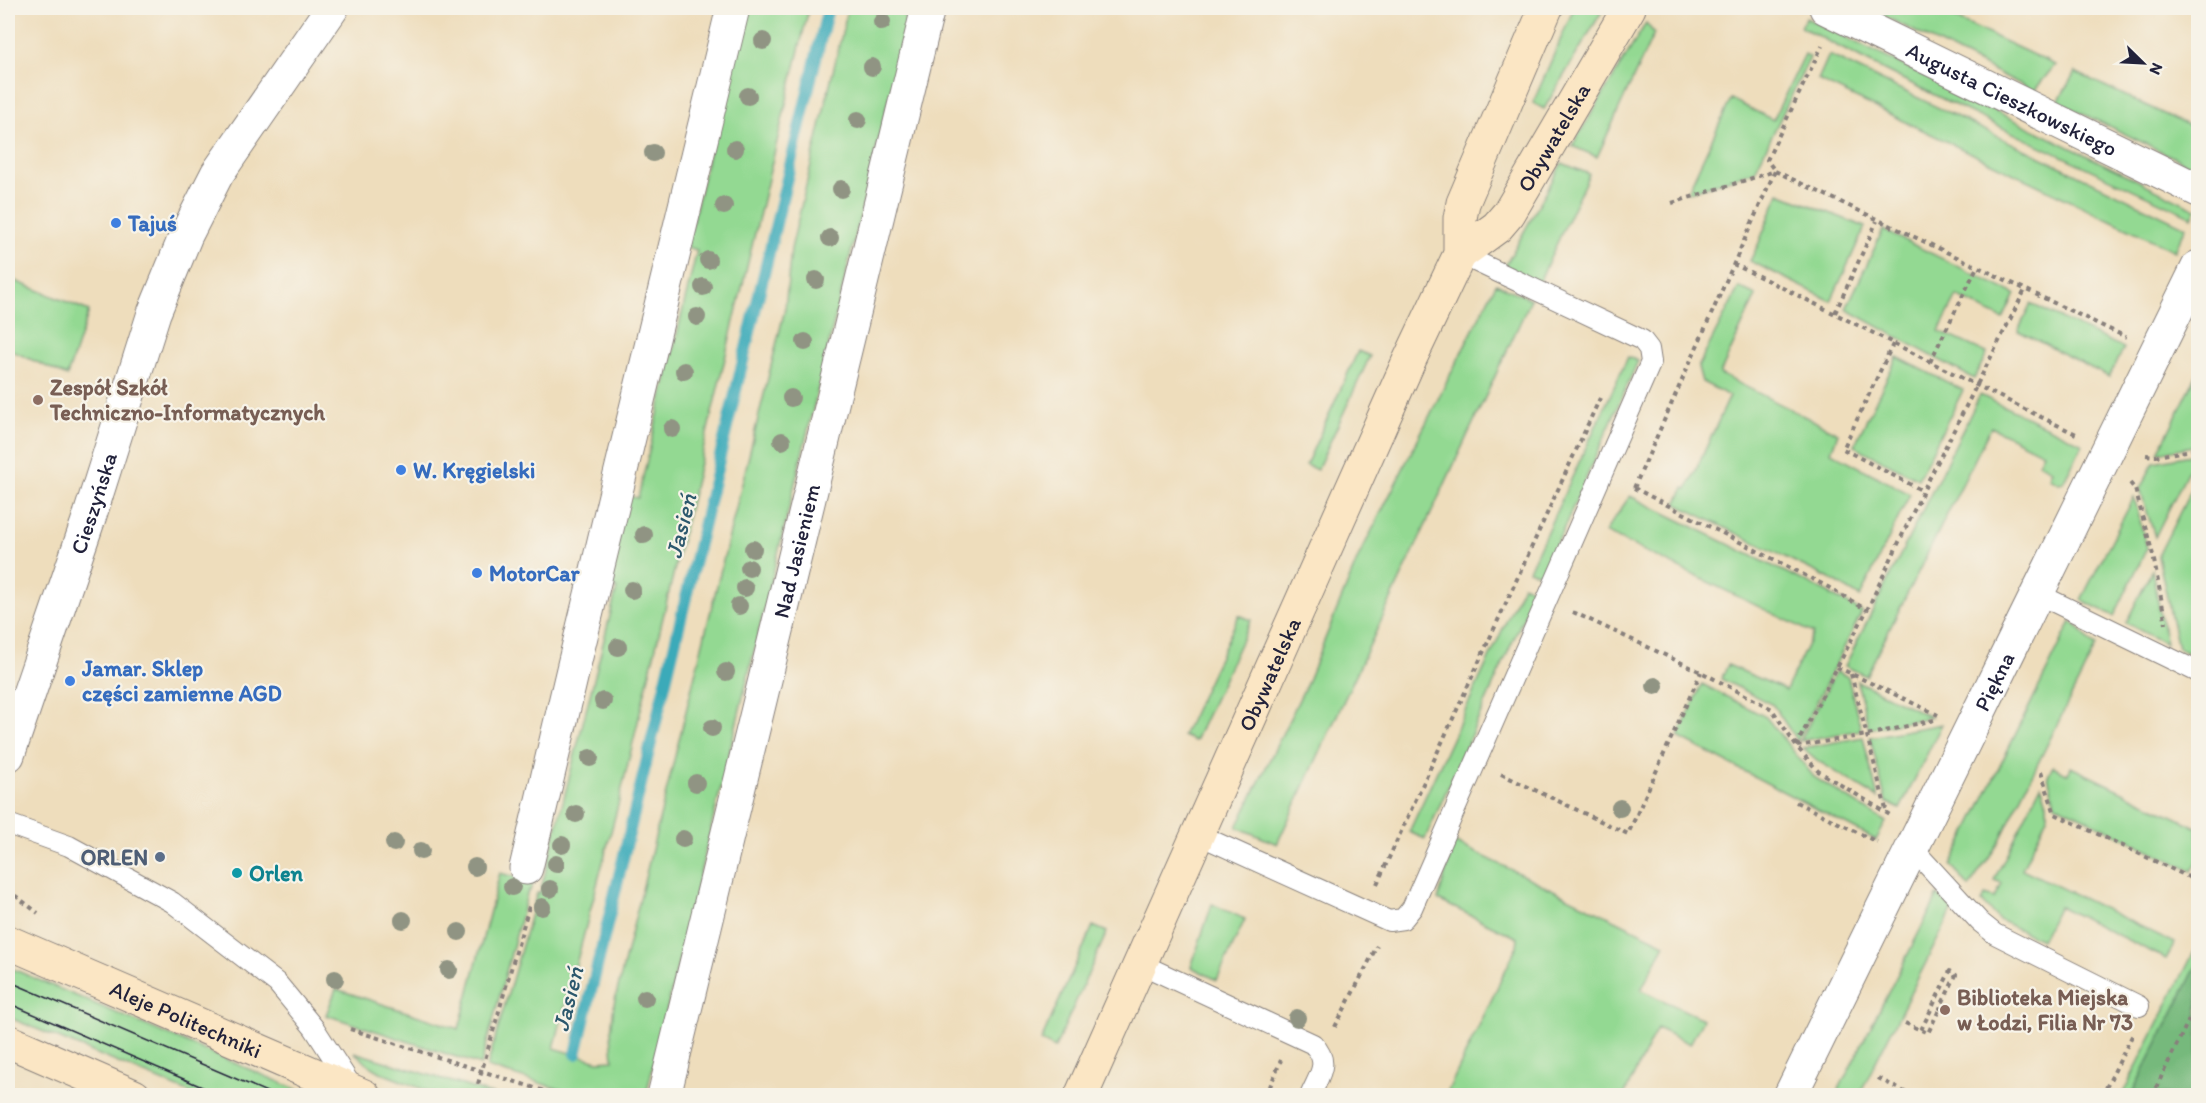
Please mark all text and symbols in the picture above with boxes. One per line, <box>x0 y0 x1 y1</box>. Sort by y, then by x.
north arrow <box>2113 33 2173 93</box>
street label: Augusta Cieszkowskiego <box>1902 36 2121 162</box>
text: N <box>2145 60 2167 78</box>
street label: Obywatelska <box>1511 78 1596 197</box>
place label: Tajuś <box>127 210 177 237</box>
marker: Tajuś <box>109 216 123 230</box>
place label: Zespół Szkół Techniczno-Informatycznych <box>49 374 325 426</box>
marker: Zespół Szkół Techniczno-Informatycznych <box>31 393 45 407</box>
street label: Cieszyńska <box>65 449 123 558</box>
place label: W. Kręgielski <box>413 457 535 484</box>
marker: W. Kręgielski <box>394 463 408 477</box>
street label: Nad Jasieniem <box>767 480 826 621</box>
water label: Jasień <box>659 490 703 561</box>
place label: MotorCar <box>489 560 581 587</box>
marker: MotorCar <box>470 566 484 580</box>
street label: Obywatelska <box>1233 613 1307 735</box>
street label: Piękna <box>1969 647 2020 716</box>
place label: Jamar. Sklep części zamienne AGD <box>81 655 282 707</box>
marker: Jamar. Sklep części zamienne AGD <box>63 674 77 688</box>
place label: ORLEN <box>80 844 148 871</box>
marker: ORLEN <box>153 850 167 864</box>
place label: Orlen <box>249 860 303 887</box>
marker: Orlen <box>230 866 244 880</box>
water label: Jasień <box>546 963 590 1034</box>
street label: Aleje Politechniki <box>106 975 266 1064</box>
place label: Biblioteka Miejska w Łodzi, Filia Nr 73 <box>1957 984 2133 1036</box>
marker: Biblioteka Miejska w Łodzi, Filia Nr 73 <box>1938 1003 1952 1017</box>

